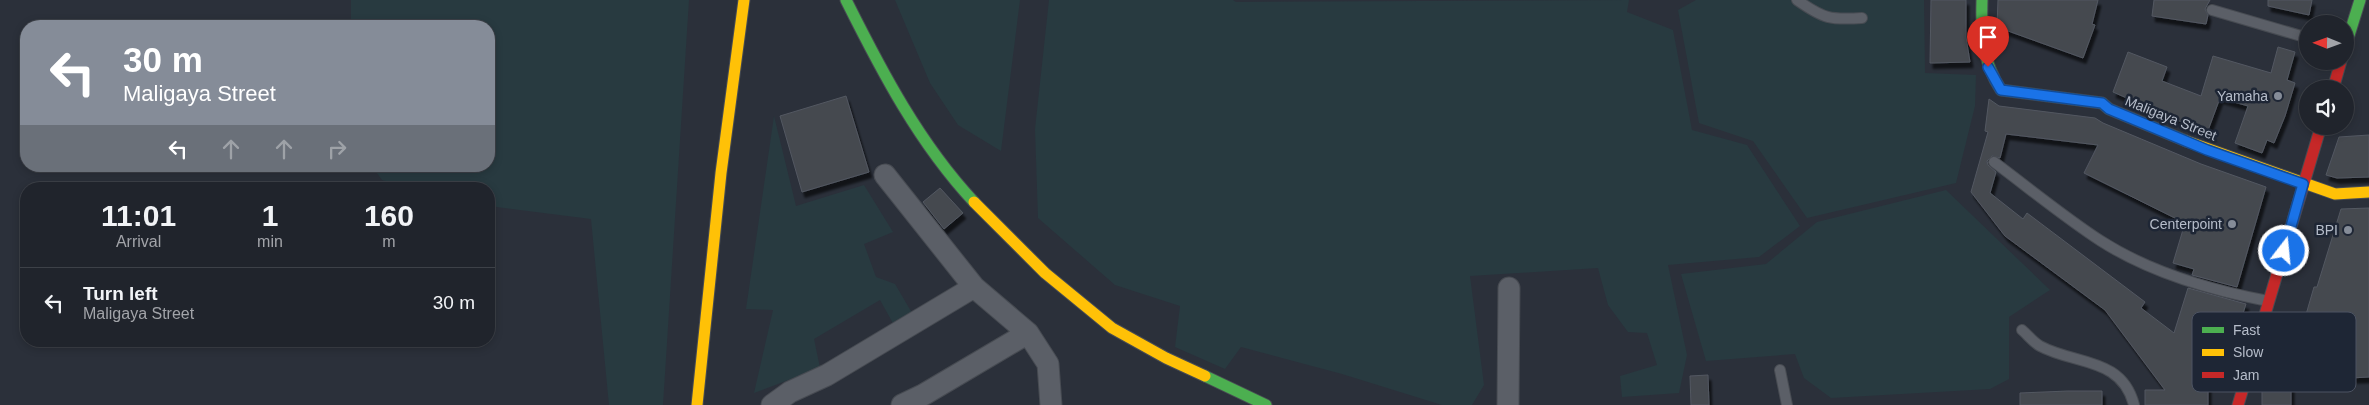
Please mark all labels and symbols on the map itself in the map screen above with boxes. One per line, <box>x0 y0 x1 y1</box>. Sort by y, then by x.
north arrow <box>2299 15 2354 70</box>
pin <box>1967 16 2009 67</box>
place label: Yamaha <box>2217 88 2268 104</box>
marker: Yamaha <box>2272 90 2284 102</box>
street label: Maligaya Street <box>2123 92 2219 144</box>
place label: Centerpoint <box>2150 216 2222 232</box>
marker: Centerpoint <box>2226 218 2238 230</box>
place label: BPI <box>2315 222 2338 238</box>
position arrow <box>2257 224 2309 276</box>
marker: BPI <box>2342 224 2354 236</box>
legend <box>2192 312 2356 392</box>
text: Fast <box>2233 322 2260 338</box>
text: Slow <box>2233 344 2264 360</box>
text: Jam <box>2233 367 2259 383</box>

